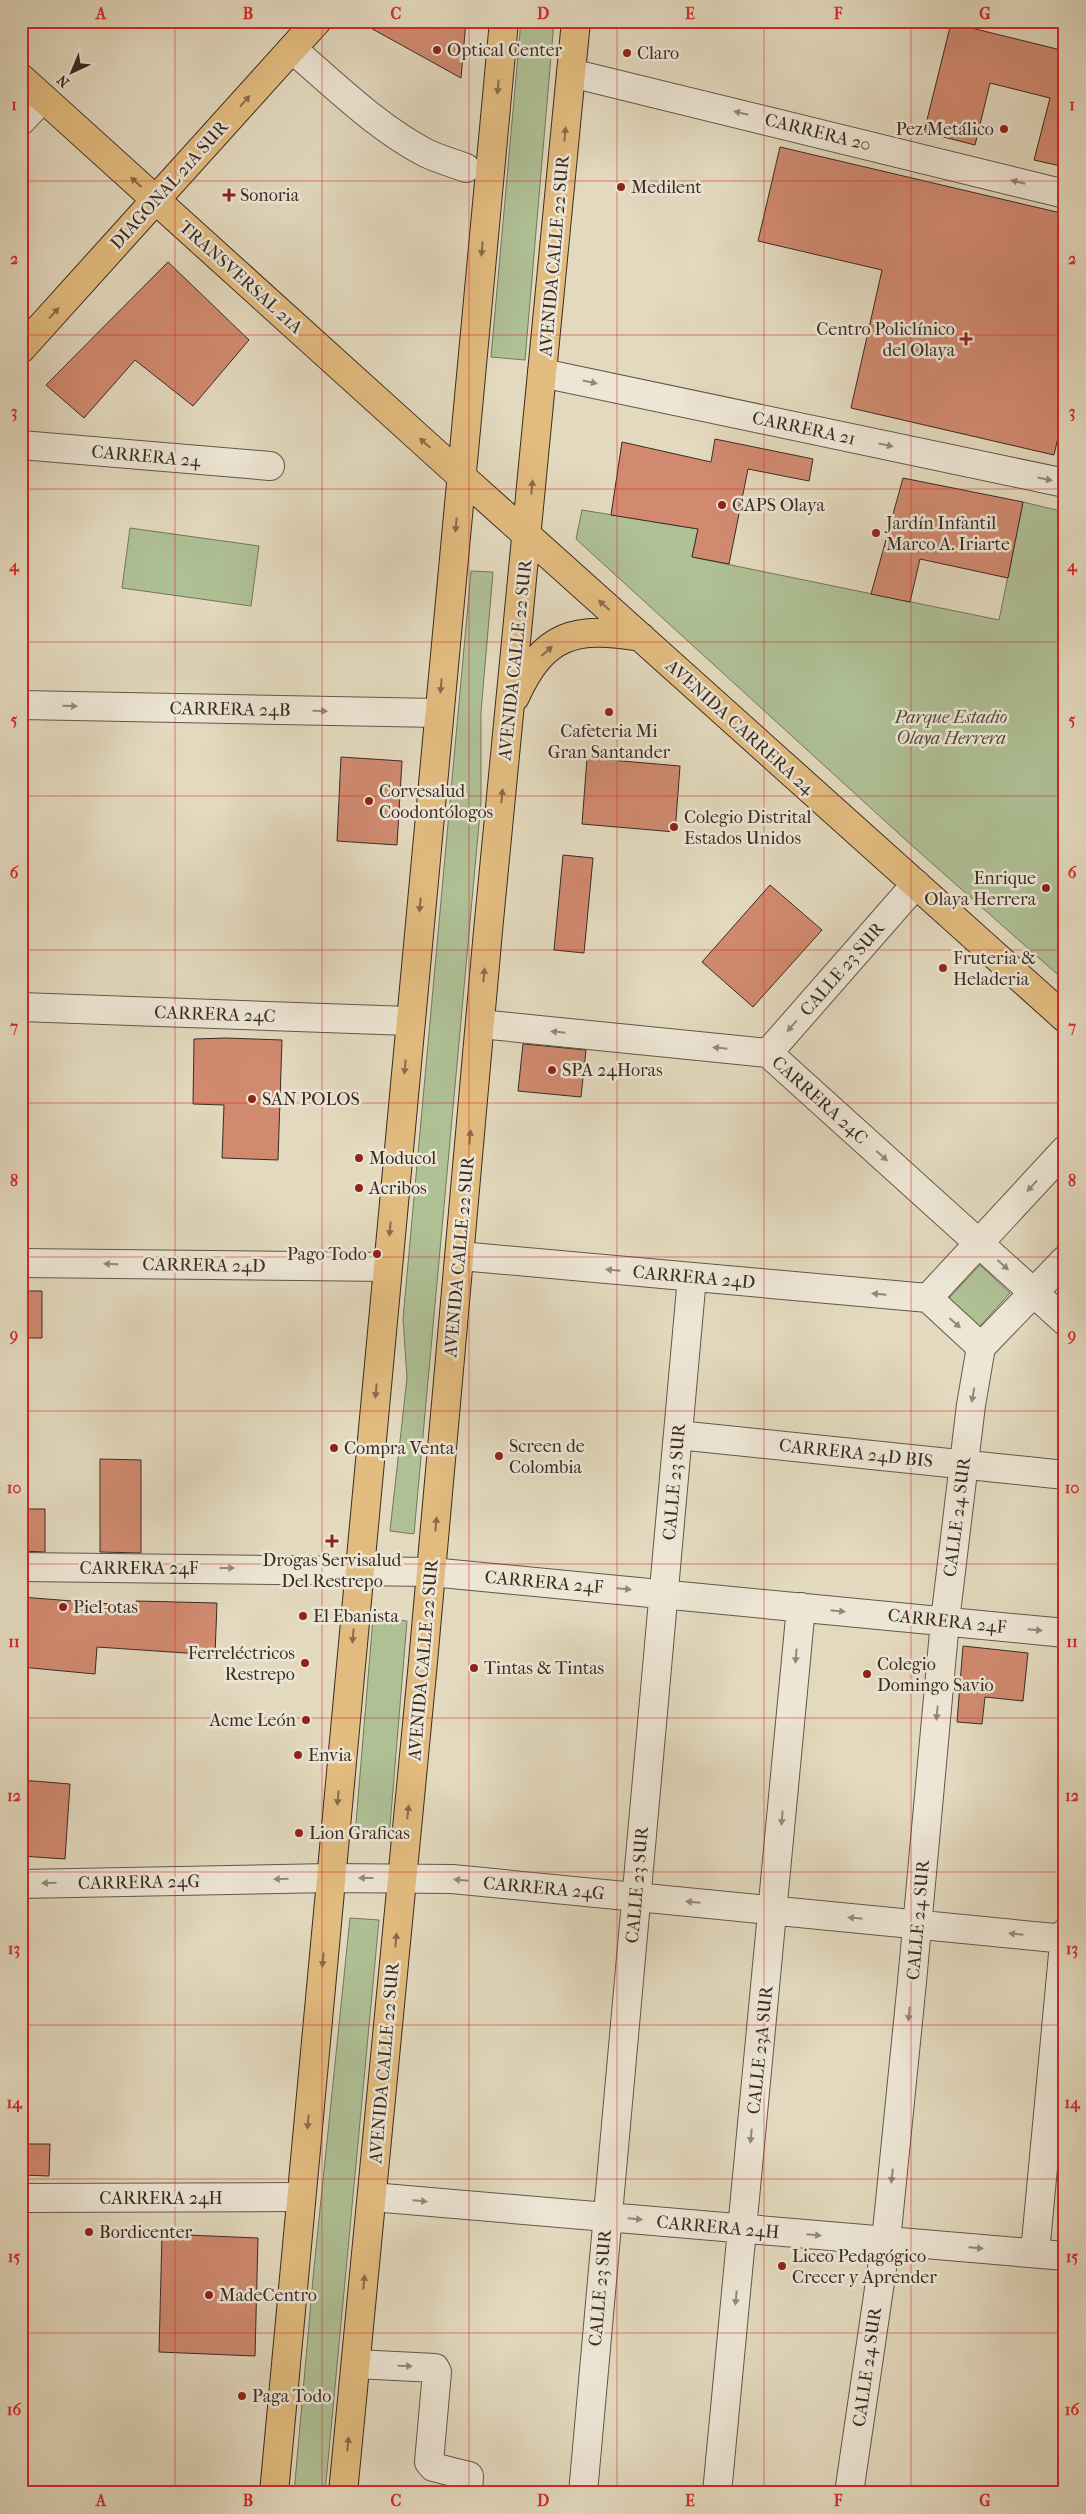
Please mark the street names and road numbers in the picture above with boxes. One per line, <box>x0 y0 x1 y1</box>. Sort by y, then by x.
street label: CARRERA 20 <box>763 109 873 156</box>
street label: DIAGONAL 21A SUR <box>106 116 233 254</box>
street label: AVENIDA CALLE 22 SUR <box>535 154 574 358</box>
street label: TRANSVERSAL 21A <box>175 217 307 338</box>
street label: CARRERA 21 <box>750 407 857 450</box>
street label: CARRERA 24 <box>91 441 202 472</box>
street label: AVENIDA CALLE 22 SUR <box>494 558 537 762</box>
street label: AVENIDA CARRERA 24 <box>661 655 818 800</box>
street label: CARRERA 24B <box>169 698 291 721</box>
street label: CALLE 23 SUR <box>796 918 889 1020</box>
street label: CARRERA 24C <box>154 1002 276 1027</box>
street label: CARRERA 24C <box>768 1052 872 1149</box>
street label: AVENIDA CALLE 22 SUR <box>440 1155 479 1359</box>
street label: CARRERA 24D <box>142 1254 266 1277</box>
street label: CARRERA 24D <box>632 1262 756 1293</box>
street label: CALLE 23 SUR <box>659 1422 690 1541</box>
street label: CARRERA 24D BIS <box>778 1435 934 1472</box>
street label: CALLE 24 SUR <box>940 1455 975 1578</box>
street label: CARRERA 24F <box>80 1558 199 1579</box>
street label: AVENIDA CALLE 22 SUR <box>404 1558 443 1762</box>
street label: CARRERA 24F <box>484 1567 604 1598</box>
street label: CARRERA 24F <box>887 1605 1008 1638</box>
street label: CALLE 23 SUR <box>622 1825 653 1944</box>
street label: CALLE 24 SUR <box>903 1858 934 1981</box>
street label: CARRERA 24G <box>78 1871 200 1894</box>
street label: CARRERA 24G <box>482 1873 606 1904</box>
street label: AVENIDA CALLE 22 SUR <box>365 1961 404 2165</box>
street label: CALLE 23A SUR <box>743 1984 778 2115</box>
street label: CARRERA 24H <box>99 2188 223 2209</box>
street label: CARRERA 24H <box>655 2212 780 2243</box>
street label: CALLE 23 SUR <box>585 2228 616 2347</box>
street label: CALLE 24 SUR <box>849 2305 886 2428</box>

